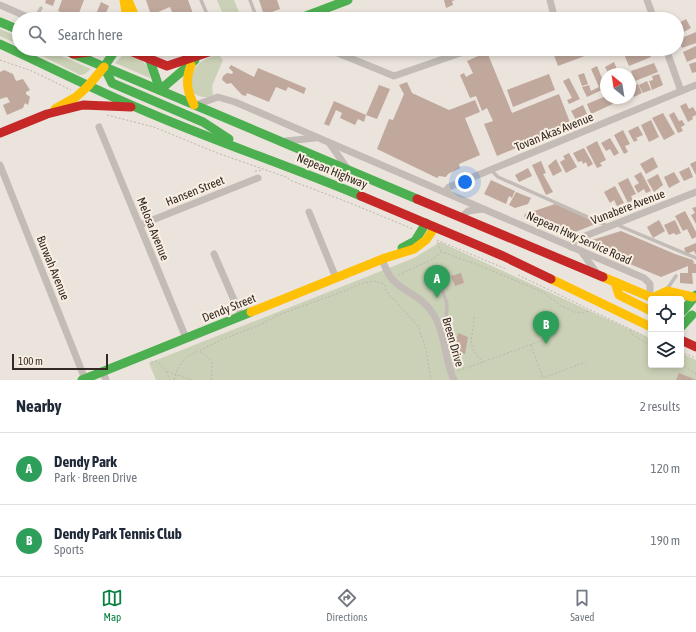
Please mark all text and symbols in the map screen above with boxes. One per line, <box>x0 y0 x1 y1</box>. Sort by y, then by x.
search box <box>12 12 684 56</box>
icon: search <box>26 23 48 45</box>
text: Search here <box>58 26 123 43</box>
north arrow <box>600 68 636 104</box>
street label: Tovan Akas Avenue <box>513 110 595 154</box>
street label: Nepean Highway <box>295 150 369 192</box>
your location <box>455 172 475 192</box>
street label: Hansen Street <box>164 173 227 209</box>
street label: Vunabere Avenue <box>589 187 667 227</box>
street label: Melosa Avenue <box>134 195 172 263</box>
street label: Nepean Hwy Service Road <box>524 209 634 267</box>
street label: Burwah Avenue <box>34 234 72 302</box>
pin: A <box>424 265 450 298</box>
street label: Dendy Street <box>200 291 258 325</box>
map controls <box>648 296 684 368</box>
button: locate <box>648 296 684 332</box>
pin: B <box>533 311 559 344</box>
street label: Breen Drive <box>439 316 467 368</box>
button: layers <box>648 332 684 368</box>
scale bar <box>12 352 108 371</box>
text: 100 m <box>18 355 43 367</box>
text: Nearby <box>16 396 62 416</box>
text: 2 results <box>640 399 680 414</box>
text: Dendy Park <box>54 453 117 470</box>
text: A <box>26 461 32 476</box>
text: 120 m <box>651 461 680 476</box>
text: Park · Breen Drive <box>54 470 137 485</box>
text: Dendy Park Tennis Club <box>54 525 182 542</box>
text: B <box>26 533 32 548</box>
text: 190 m <box>651 533 680 548</box>
text: Sports <box>54 542 84 557</box>
tab: Map <box>101 587 123 623</box>
tab: Directions <box>326 587 367 623</box>
tab: Saved <box>570 587 595 623</box>

